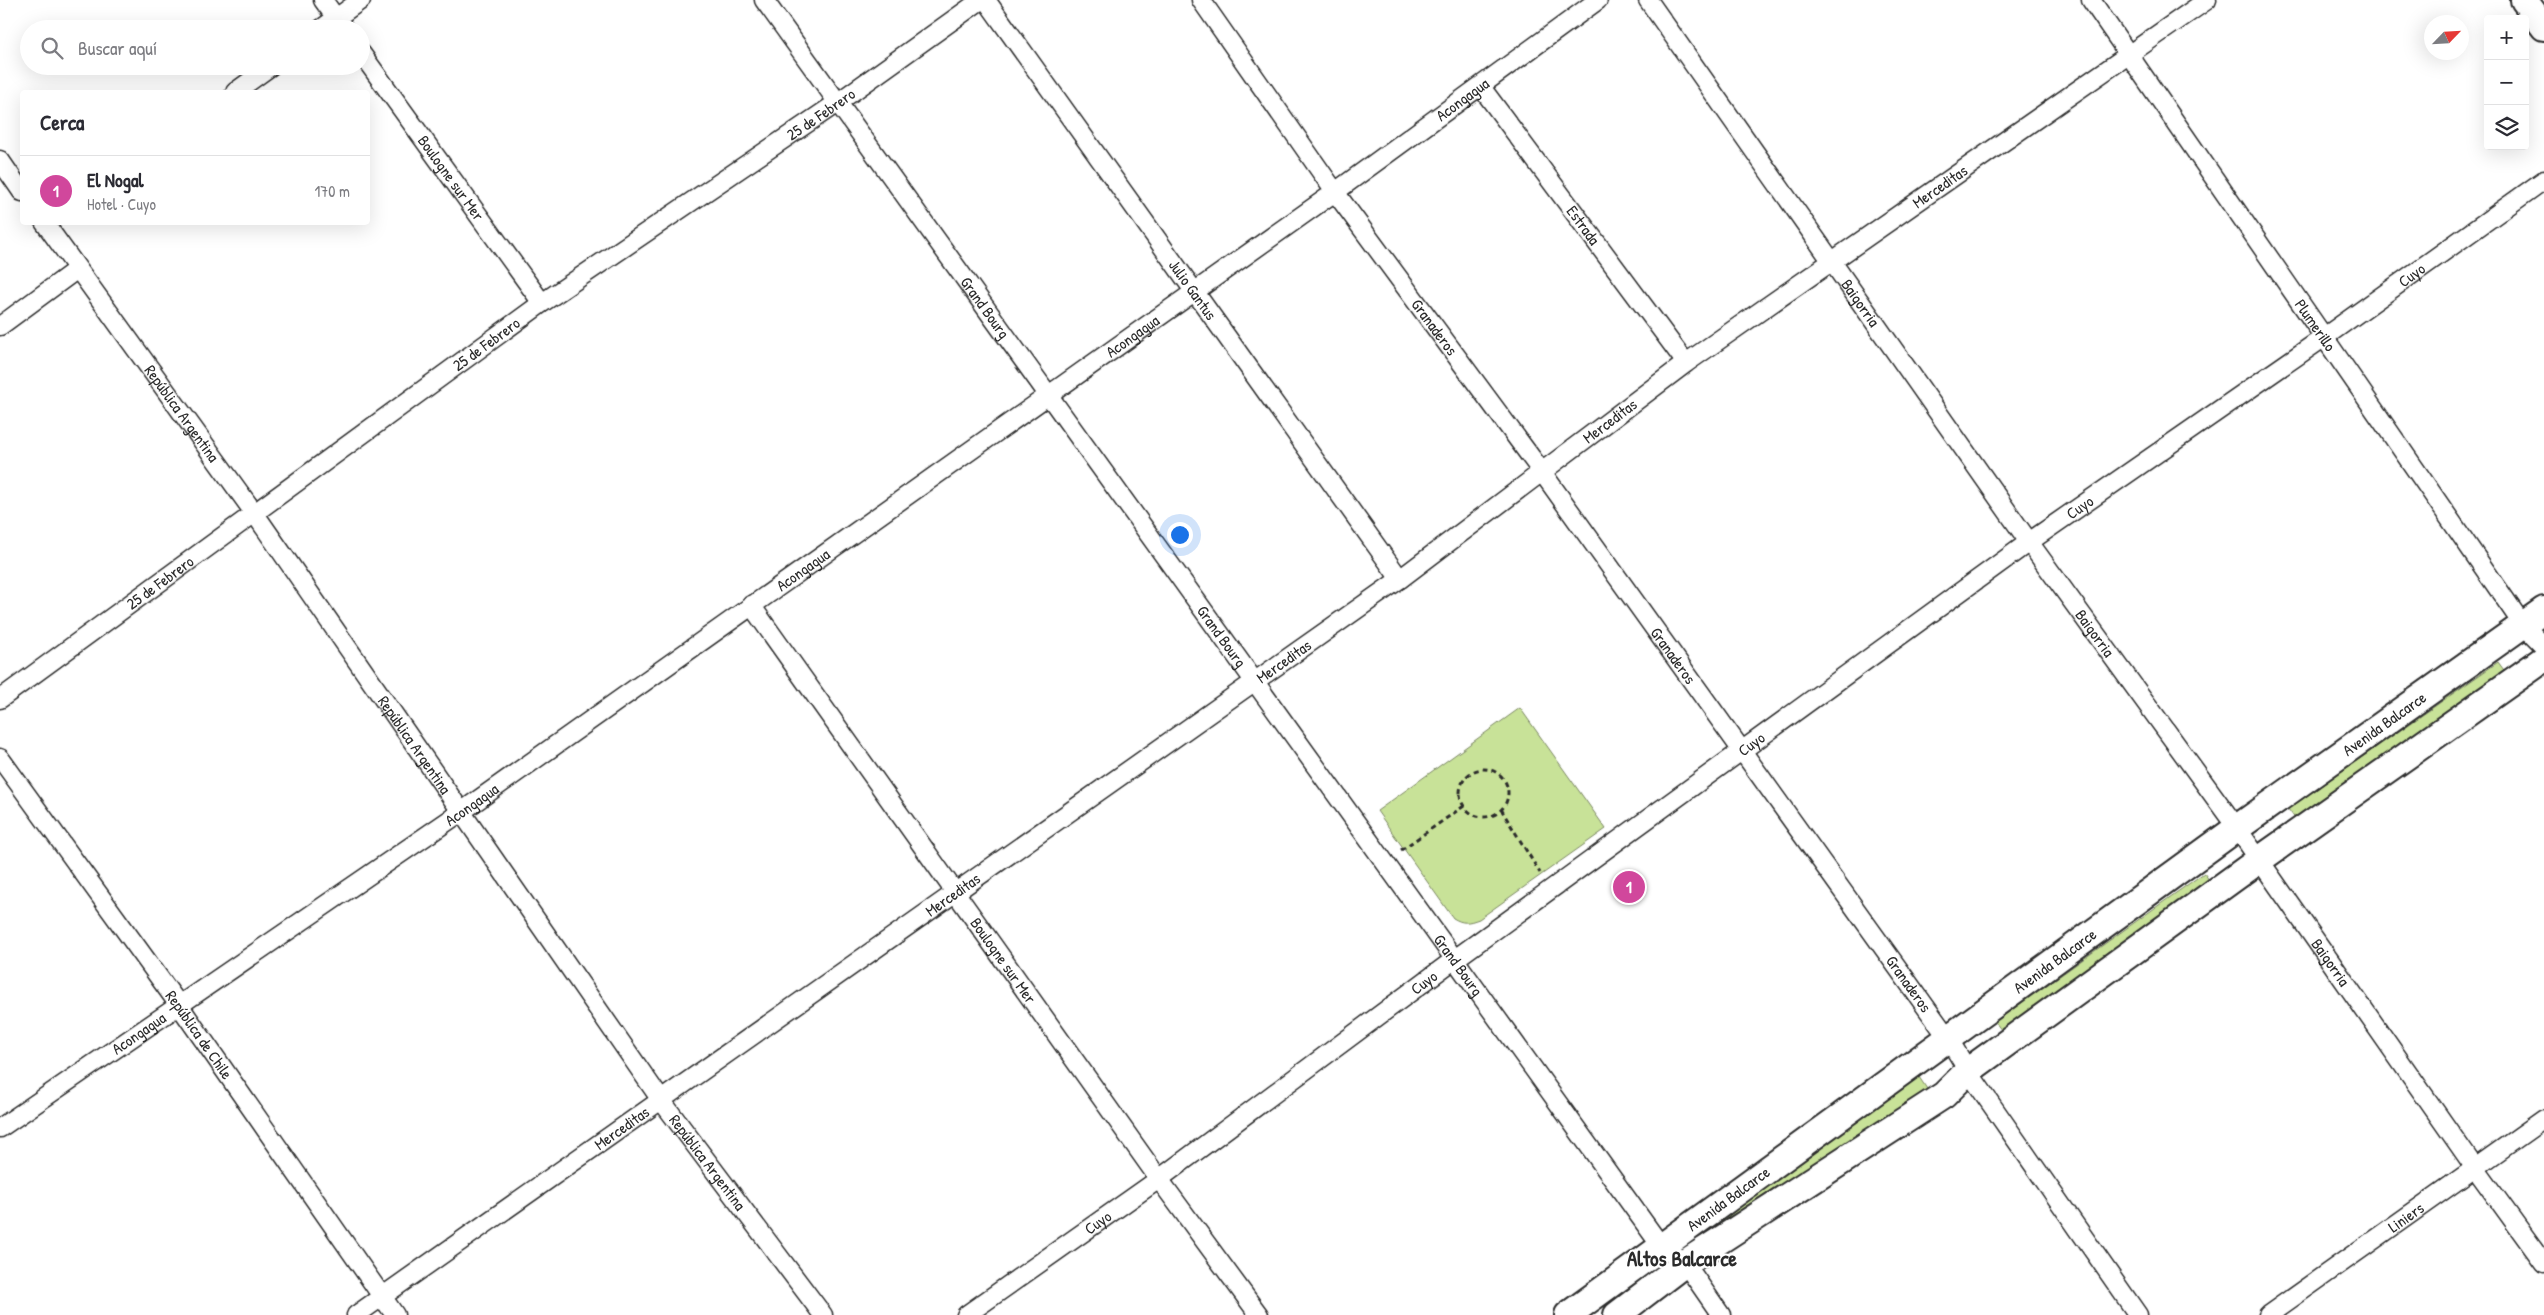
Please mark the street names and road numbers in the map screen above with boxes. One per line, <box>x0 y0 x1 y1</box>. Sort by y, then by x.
street label: Acongagua <box>1431 72 1493 126</box>
street label: 25 de Febrero <box>782 82 860 145</box>
street label: Boulogne sur Mer <box>413 131 490 225</box>
street label: Merceditas <box>1908 159 1972 213</box>
street label: Estrada <box>1562 201 1605 249</box>
street label: Julio Gantus <box>1164 255 1222 324</box>
street label: Cuyo <box>2394 257 2430 292</box>
street label: Grand Bourg <box>956 272 1015 343</box>
street label: Baigorria <box>1836 274 1885 331</box>
street label: Granaderos <box>1407 294 1463 360</box>
street label: Plumerillo <box>2290 295 2342 356</box>
street label: Acongagua <box>1101 309 1164 362</box>
street label: 25 de Febrero <box>448 312 525 376</box>
street label: República Argentina <box>140 360 225 466</box>
street label: Merceditas <box>1578 393 1641 448</box>
street label: Cuyo <box>2062 489 2098 524</box>
street label: Acongagua <box>772 543 834 596</box>
street label: 25 de Febrero <box>122 550 198 614</box>
street label: Grand Bourg <box>1192 601 1252 672</box>
street label: Baigorria <box>2070 605 2120 661</box>
street label: Granaderos <box>1646 623 1701 688</box>
street label: Merceditas <box>1252 634 1316 688</box>
street label: Avenida Balcarce <box>2338 686 2431 761</box>
street label: República Argentina <box>373 691 457 798</box>
street label: Cuyo <box>1733 726 1770 761</box>
street label: Acongagua <box>440 778 503 831</box>
street label: Merceditas <box>921 867 985 921</box>
street label: Boulogne sur Mer <box>965 913 1042 1008</box>
street label: Avenida Balcarce <box>2009 923 2101 998</box>
street label: Grand Bourg <box>1429 929 1489 1000</box>
street label: Baigorria <box>2307 934 2355 991</box>
street label: Granaderos <box>1881 951 1937 1016</box>
street label: Cuyo <box>1406 965 1442 1000</box>
street label: República de Chile <box>161 986 239 1084</box>
street label: Acongagua <box>107 1007 170 1059</box>
street label: Merceditas <box>590 1101 654 1155</box>
street label: República Argentina <box>664 1110 751 1215</box>
street label: Avenida Balcarce <box>1682 1160 1775 1236</box>
street label: Liniers <box>2383 1197 2428 1237</box>
street label: Cuyo <box>1080 1205 1116 1239</box>

